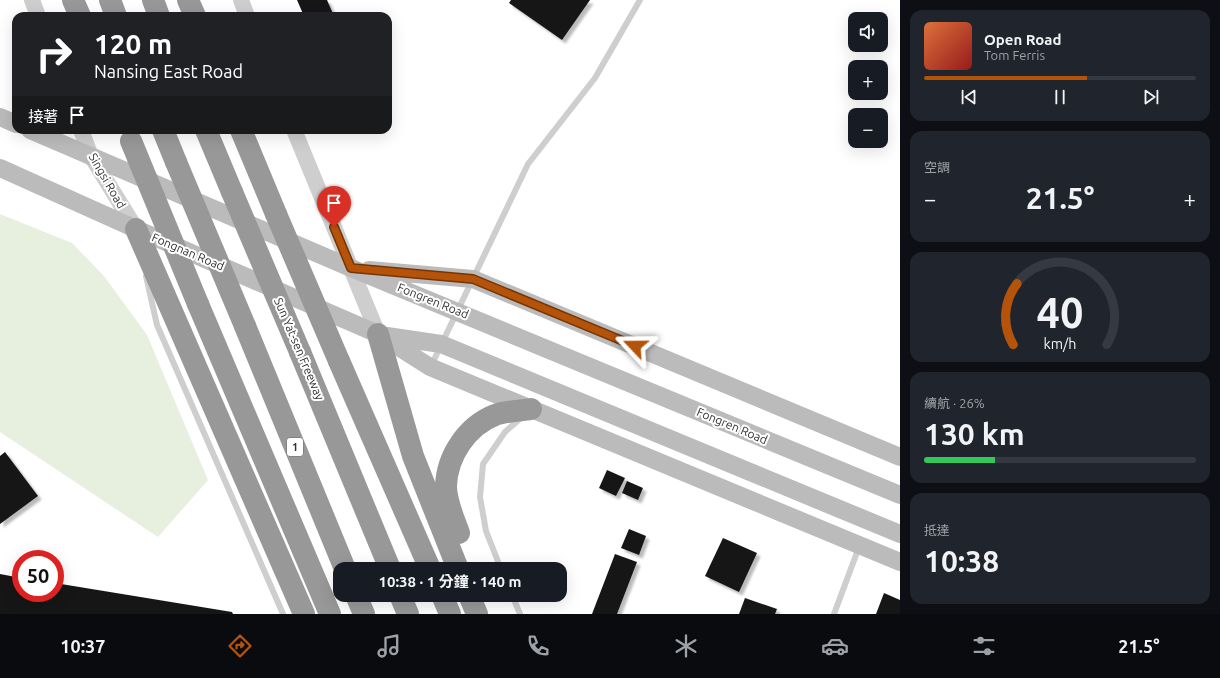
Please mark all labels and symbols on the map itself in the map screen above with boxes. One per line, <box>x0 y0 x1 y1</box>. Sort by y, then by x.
street label: Singsi Road <box>86 151 128 211</box>
pin <box>317 186 351 227</box>
street label: Fongnan Road <box>150 230 226 273</box>
street label: Fongren Road <box>396 280 471 321</box>
street label: Sun Yat-sen Freeway <box>272 296 327 402</box>
position arrow <box>614 325 656 367</box>
street label: Fongren Road <box>695 405 769 446</box>
road number: 1 <box>287 438 303 456</box>
speed limit sign: 50 <box>12 550 64 602</box>

